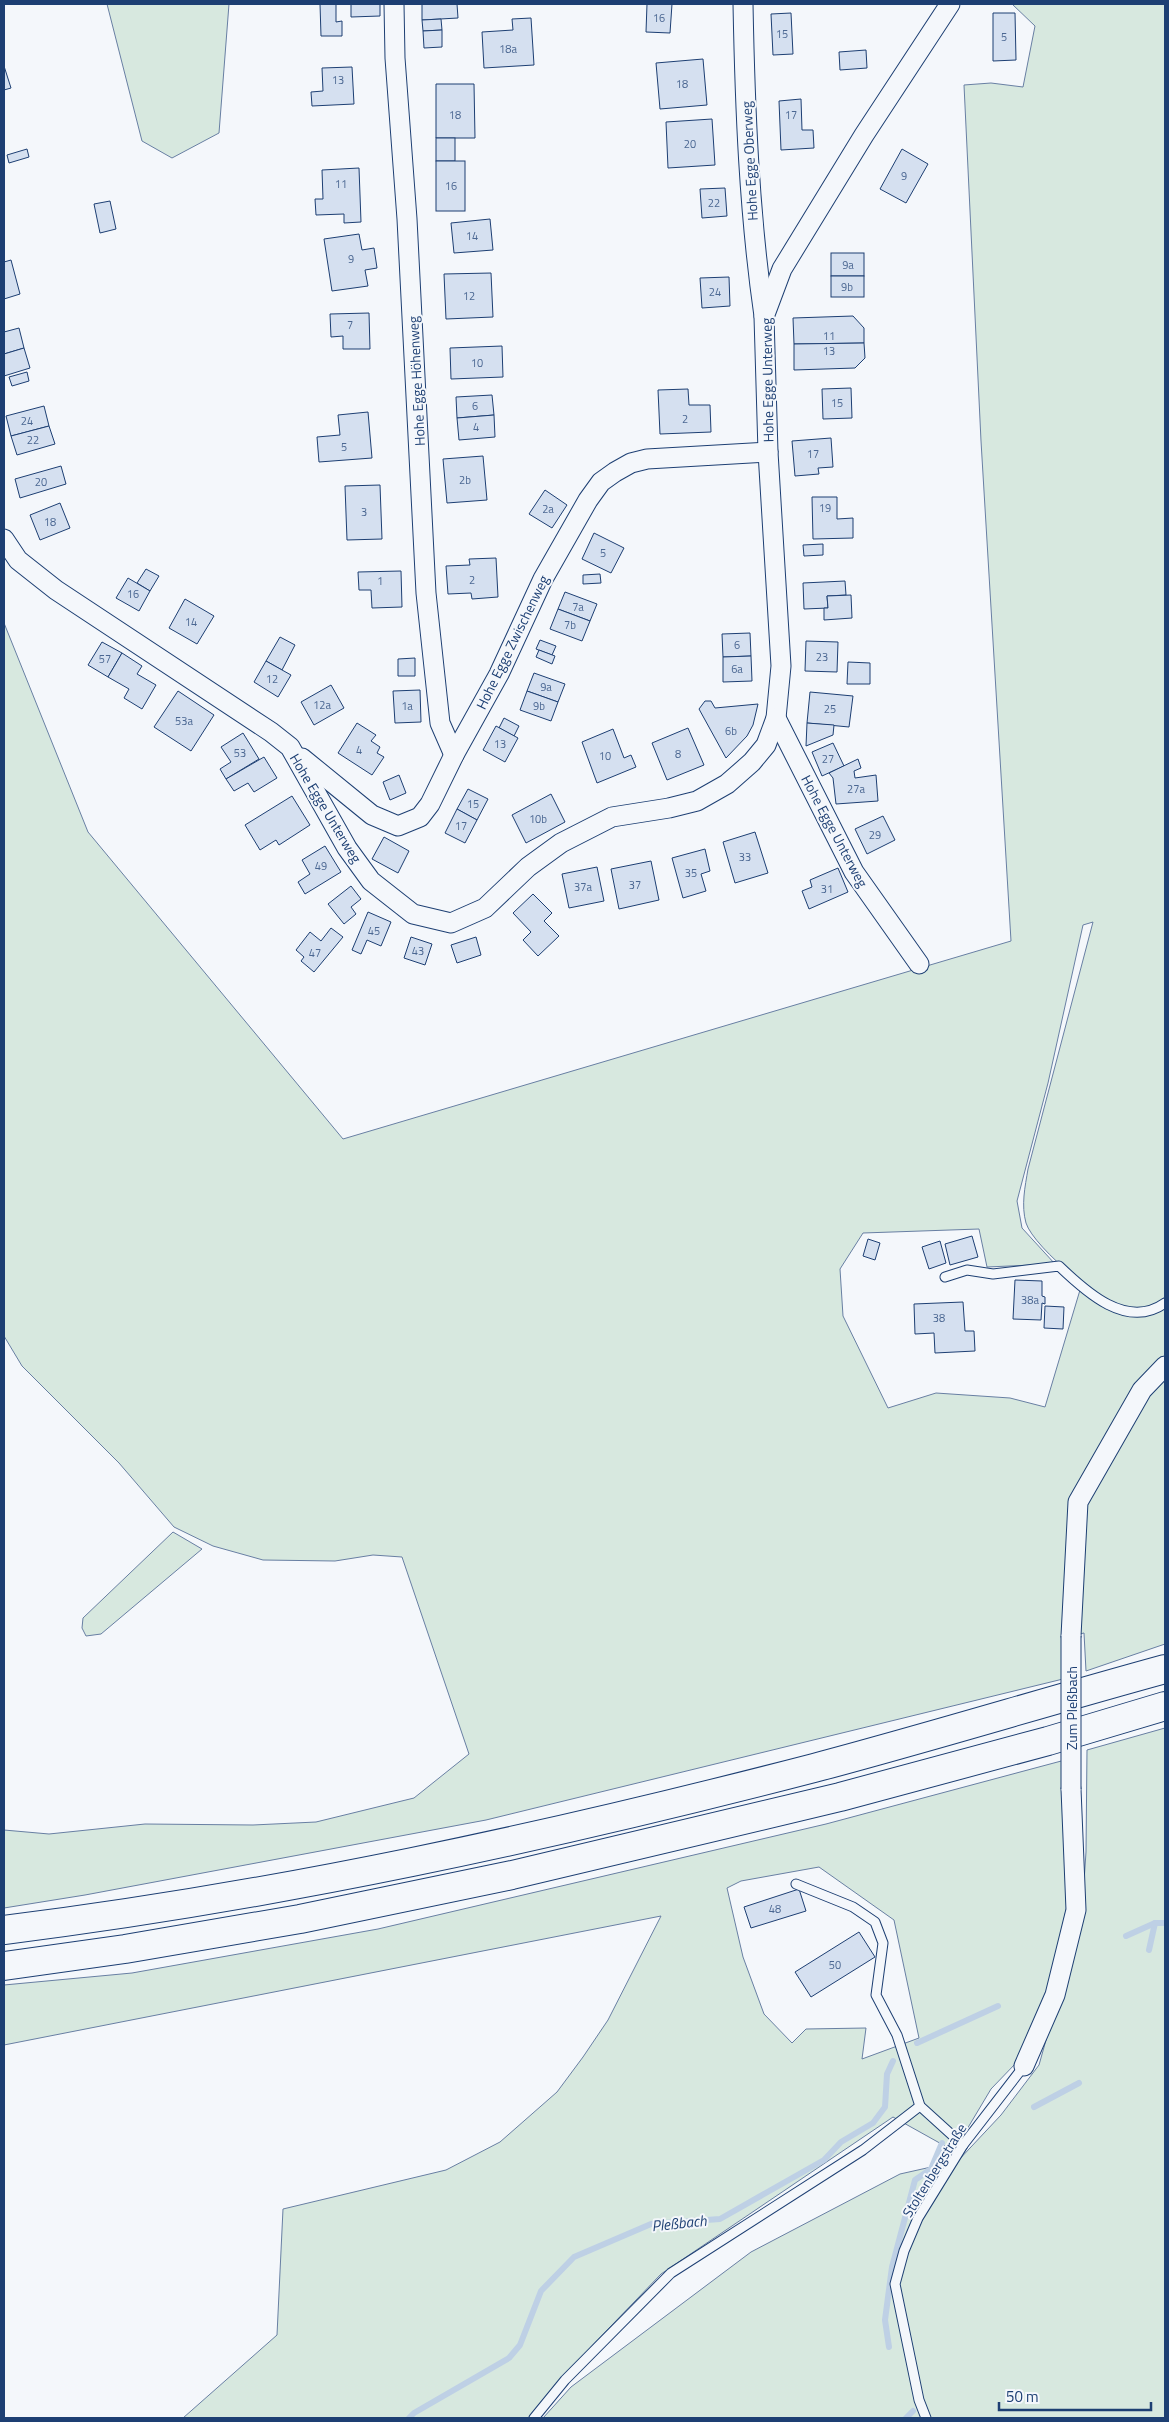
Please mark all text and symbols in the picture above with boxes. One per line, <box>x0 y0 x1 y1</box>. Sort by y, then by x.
house number: 16 <box>653 10 665 26</box>
house number: 15 <box>776 26 788 42</box>
house number: 5 <box>1001 29 1007 45</box>
house number: 18a <box>499 41 517 57</box>
house number: 13 <box>332 72 344 88</box>
house number: 18 <box>676 76 688 92</box>
street label: Hohe Egge Oberweg <box>735 101 763 221</box>
house number: 18 <box>449 107 461 123</box>
house number: 17 <box>785 107 797 123</box>
house number: 20 <box>684 136 696 152</box>
house number: 9 <box>901 168 907 184</box>
house number: 11 <box>335 176 347 192</box>
house number: 16 <box>445 178 457 194</box>
house number: 22 <box>708 195 720 211</box>
house number: 14 <box>466 228 478 244</box>
house number: 9 <box>348 251 354 267</box>
house number: 9a <box>842 257 854 273</box>
house number: 9b <box>841 279 853 295</box>
house number: 24 <box>709 284 721 300</box>
house number: 12 <box>463 288 475 304</box>
street label: Hohe Egge Höhenweg <box>402 315 430 447</box>
house number: 7 <box>347 317 353 333</box>
street label: Hohe Egge Unterweg <box>755 317 779 443</box>
house number: 11 <box>823 328 835 344</box>
house number: 13 <box>823 343 835 359</box>
house number: 10 <box>471 355 483 371</box>
house number: 15 <box>831 395 843 411</box>
house number: 6 <box>472 398 478 414</box>
house number: 2 <box>682 411 688 427</box>
house number: 24 <box>21 413 33 429</box>
house number: 4 <box>473 419 479 435</box>
house number: 22 <box>27 432 39 448</box>
house number: 5 <box>341 439 347 455</box>
house number: 17 <box>807 446 819 462</box>
house number: 2b <box>459 472 471 488</box>
house number: 20 <box>35 474 47 490</box>
house number: 19 <box>819 500 831 516</box>
house number: 2a <box>542 501 554 517</box>
house number: 3 <box>361 504 367 520</box>
house number: 18 <box>44 514 56 530</box>
house number: 5 <box>600 545 606 561</box>
street label: Hohe Egge Zwischenweg <box>470 571 554 713</box>
house number: 2 <box>469 572 475 588</box>
house number: 1 <box>377 573 383 589</box>
house number: 16 <box>127 586 139 602</box>
house number: 7a <box>572 599 584 615</box>
house number: 14 <box>185 614 197 630</box>
house number: 7b <box>564 617 576 633</box>
house number: 6 <box>734 637 740 653</box>
house number: 23 <box>816 649 828 665</box>
house number: 57 <box>99 651 111 667</box>
house number: 6a <box>731 661 743 677</box>
house number: 12 <box>266 671 278 687</box>
house number: 9a <box>540 679 552 695</box>
house number: 12a <box>313 697 331 713</box>
house number: 1a <box>401 698 413 714</box>
house number: 9b <box>533 698 545 714</box>
house number: 25 <box>824 701 836 717</box>
house number: 53a <box>175 713 193 729</box>
house number: 6b <box>725 723 737 739</box>
house number: 13 <box>494 736 506 752</box>
house number: 4 <box>356 742 362 758</box>
house number: 53 <box>234 745 246 761</box>
house number: 8 <box>675 746 681 762</box>
house number: 10 <box>599 748 611 764</box>
street label: Hohe Egge Unterweg <box>285 749 367 867</box>
house number: 27 <box>822 751 834 767</box>
street label: Hohe Egge Unterweg <box>796 771 874 891</box>
house number: 27a <box>847 781 865 797</box>
house number: 15 <box>467 796 479 812</box>
house number: 10b <box>529 811 547 827</box>
house number: 17 <box>455 818 467 834</box>
house number: 29 <box>869 827 881 843</box>
house number: 33 <box>739 849 751 865</box>
house number: 49 <box>315 858 327 874</box>
house number: 35 <box>685 865 697 881</box>
house number: 37 <box>629 877 641 893</box>
house number: 37a <box>574 879 592 895</box>
house number: 31 <box>821 881 833 897</box>
house number: 45 <box>368 923 380 939</box>
house number: 43 <box>412 943 424 959</box>
house number: 47 <box>309 945 321 961</box>
house number: 38a <box>1021 1292 1039 1308</box>
house number: 38 <box>933 1310 945 1326</box>
street label: Zum Pleßbach <box>1061 1666 1082 1750</box>
house number: 48 <box>769 1901 781 1917</box>
house number: 50 <box>829 1957 841 1973</box>
street label: Stoltenbergstraße <box>897 2119 971 2221</box>
water label: Pleßbach <box>650 2209 708 2237</box>
scale bar <box>999 2380 1152 2412</box>
text: 50 m <box>1006 2385 1039 2408</box>

